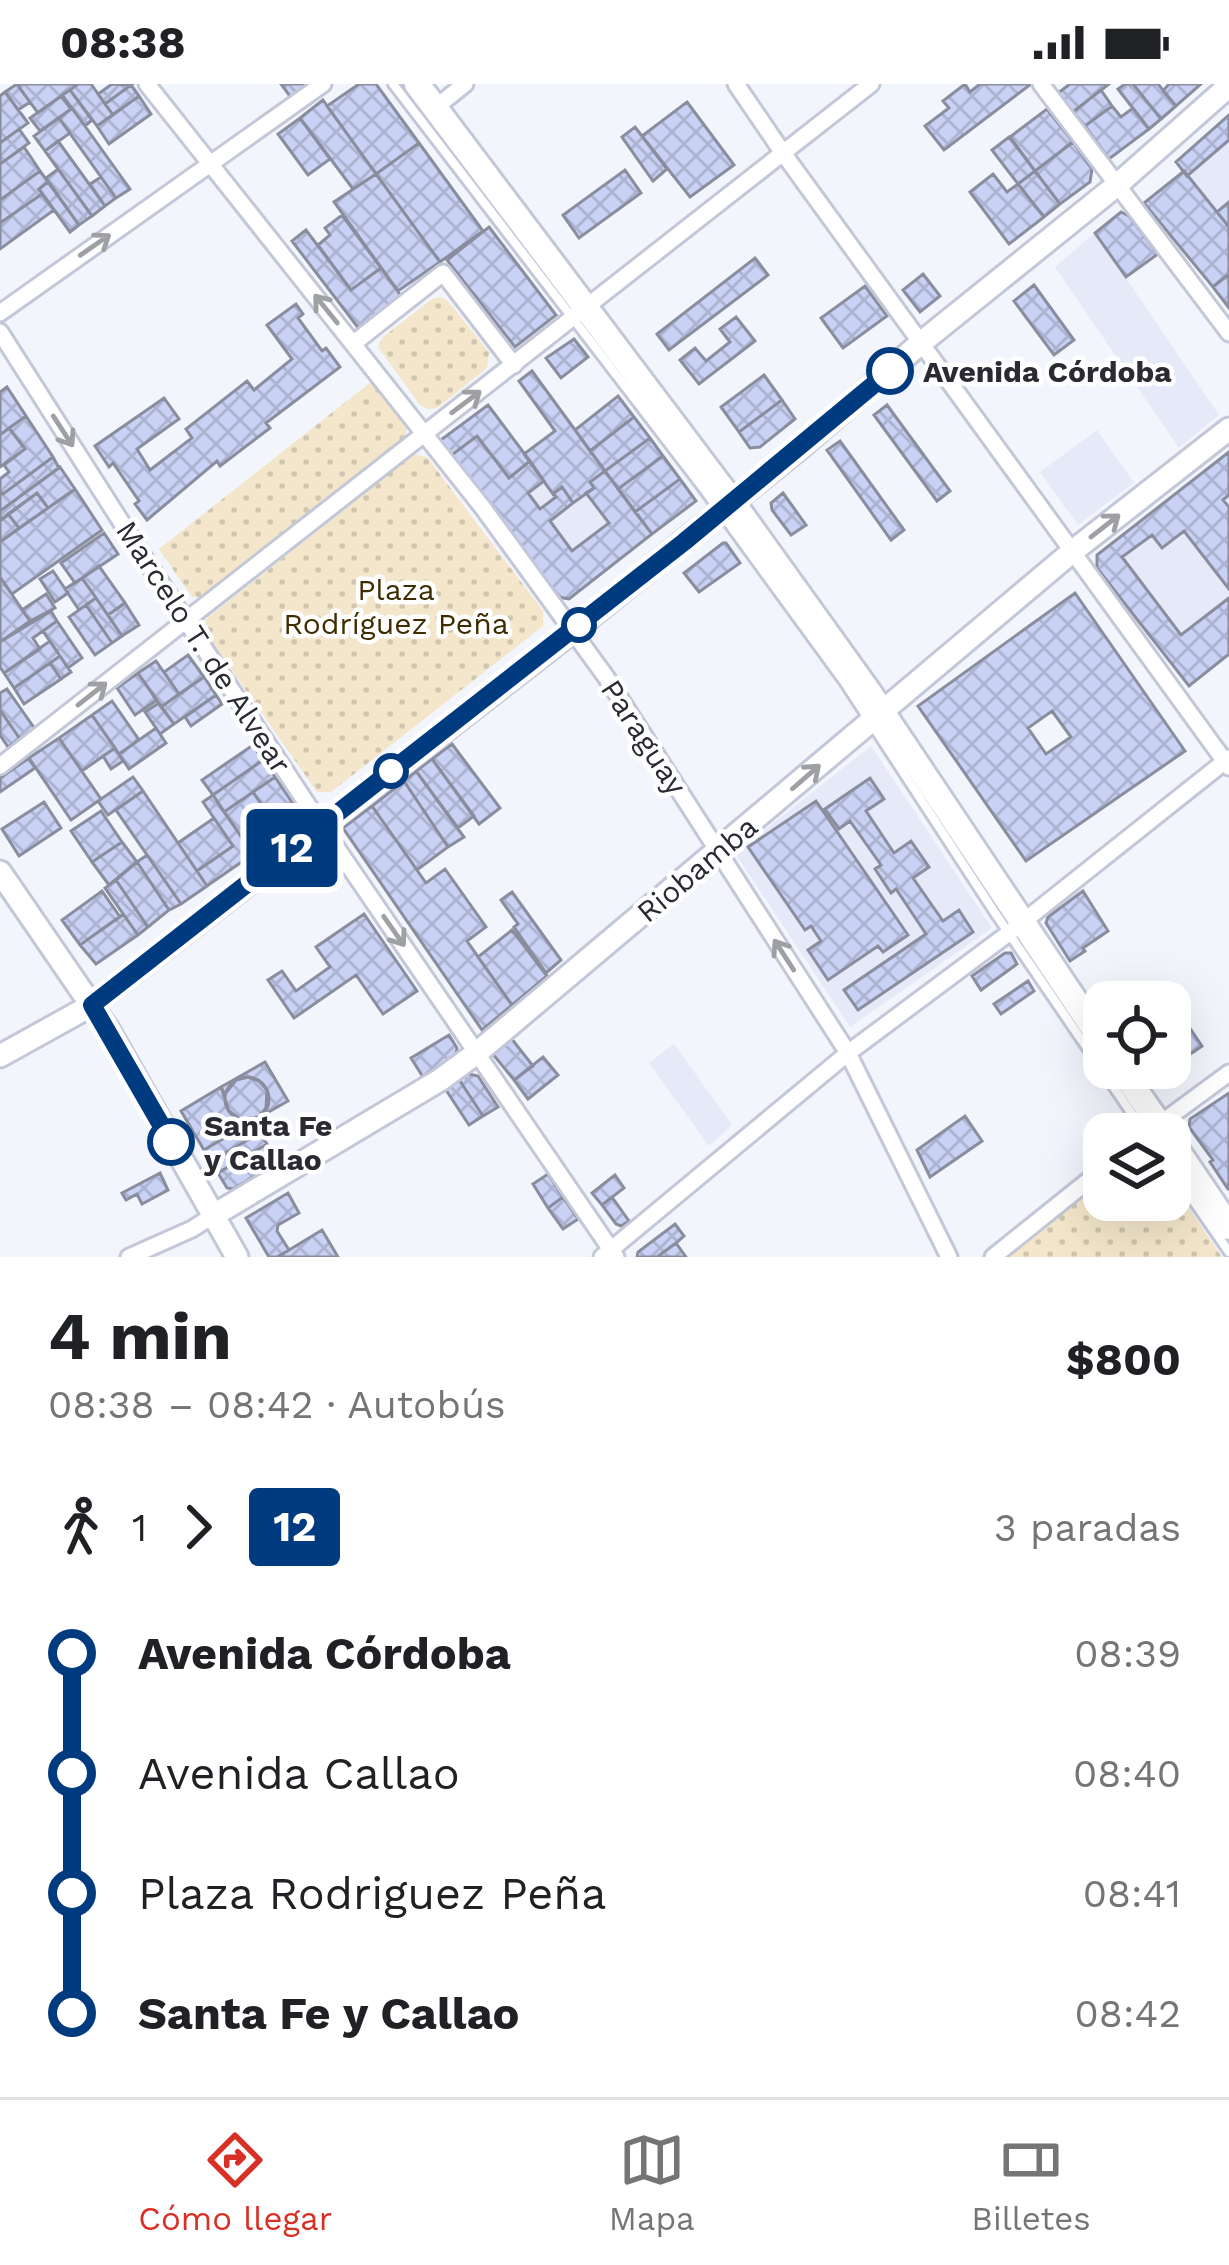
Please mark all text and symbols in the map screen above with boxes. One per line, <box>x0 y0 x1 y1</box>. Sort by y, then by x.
text: 08:38 <box>60 16 186 69</box>
one-way arrow <box>78 233 111 258</box>
one-way arrow <box>313 293 340 325</box>
marker: Avenida Córdoba <box>868 349 912 393</box>
place label: Avenida Córdoba <box>923 354 1172 389</box>
one-way arrow <box>449 389 481 416</box>
one-way arrow <box>51 413 75 447</box>
one-way arrow <box>1089 513 1121 540</box>
street label: Marcelo T. de Alvear <box>109 514 299 780</box>
park label: Plaza Rodríguez Peña <box>283 572 509 641</box>
unlabelled marker <box>563 609 595 641</box>
street label: Paraguay <box>594 673 694 802</box>
one-way arrow <box>76 681 108 708</box>
unlabelled marker <box>375 755 407 787</box>
one-way arrow <box>790 763 821 791</box>
line badge: 12 <box>238 809 346 887</box>
street label: Riobamba <box>630 809 764 929</box>
text: 12 <box>270 823 314 872</box>
one-way arrow <box>382 914 407 947</box>
one-way arrow <box>772 938 797 972</box>
map controls <box>1083 981 1191 1221</box>
button: locate <box>1083 981 1191 1089</box>
place label: Santa Fe y Callao <box>203 1108 332 1177</box>
button: layers <box>1083 1113 1191 1221</box>
marker: Santa Fe y Callao <box>149 1120 193 1164</box>
text: 4 min <box>48 1298 232 1375</box>
text: $800 <box>1066 1333 1181 1386</box>
text: 08:38 – 08:42 · Autobús <box>48 1382 506 1427</box>
icon: walk <box>48 1494 114 1560</box>
icon: forward <box>165 1494 231 1560</box>
text: 12 <box>273 1502 316 1551</box>
text: 1 <box>132 1505 147 1550</box>
text: 3 paradas <box>994 1505 1181 1550</box>
text: Avenida Córdoba <box>138 1627 511 1680</box>
text: 08:39 <box>1074 1631 1181 1676</box>
text: Avenida Callao <box>138 1747 460 1800</box>
text: 08:40 <box>1073 1751 1181 1796</box>
text: Plaza Rodriguez Peña <box>138 1867 607 1920</box>
text: 08:41 <box>1083 1871 1181 1916</box>
text: Santa Fe y Callao <box>138 1987 520 2040</box>
text: 08:42 <box>1075 1991 1181 2036</box>
tab: Cómo llegar <box>138 2127 332 2238</box>
tab: Mapa <box>609 2127 695 2238</box>
tab: Billetes <box>971 2127 1091 2238</box>

